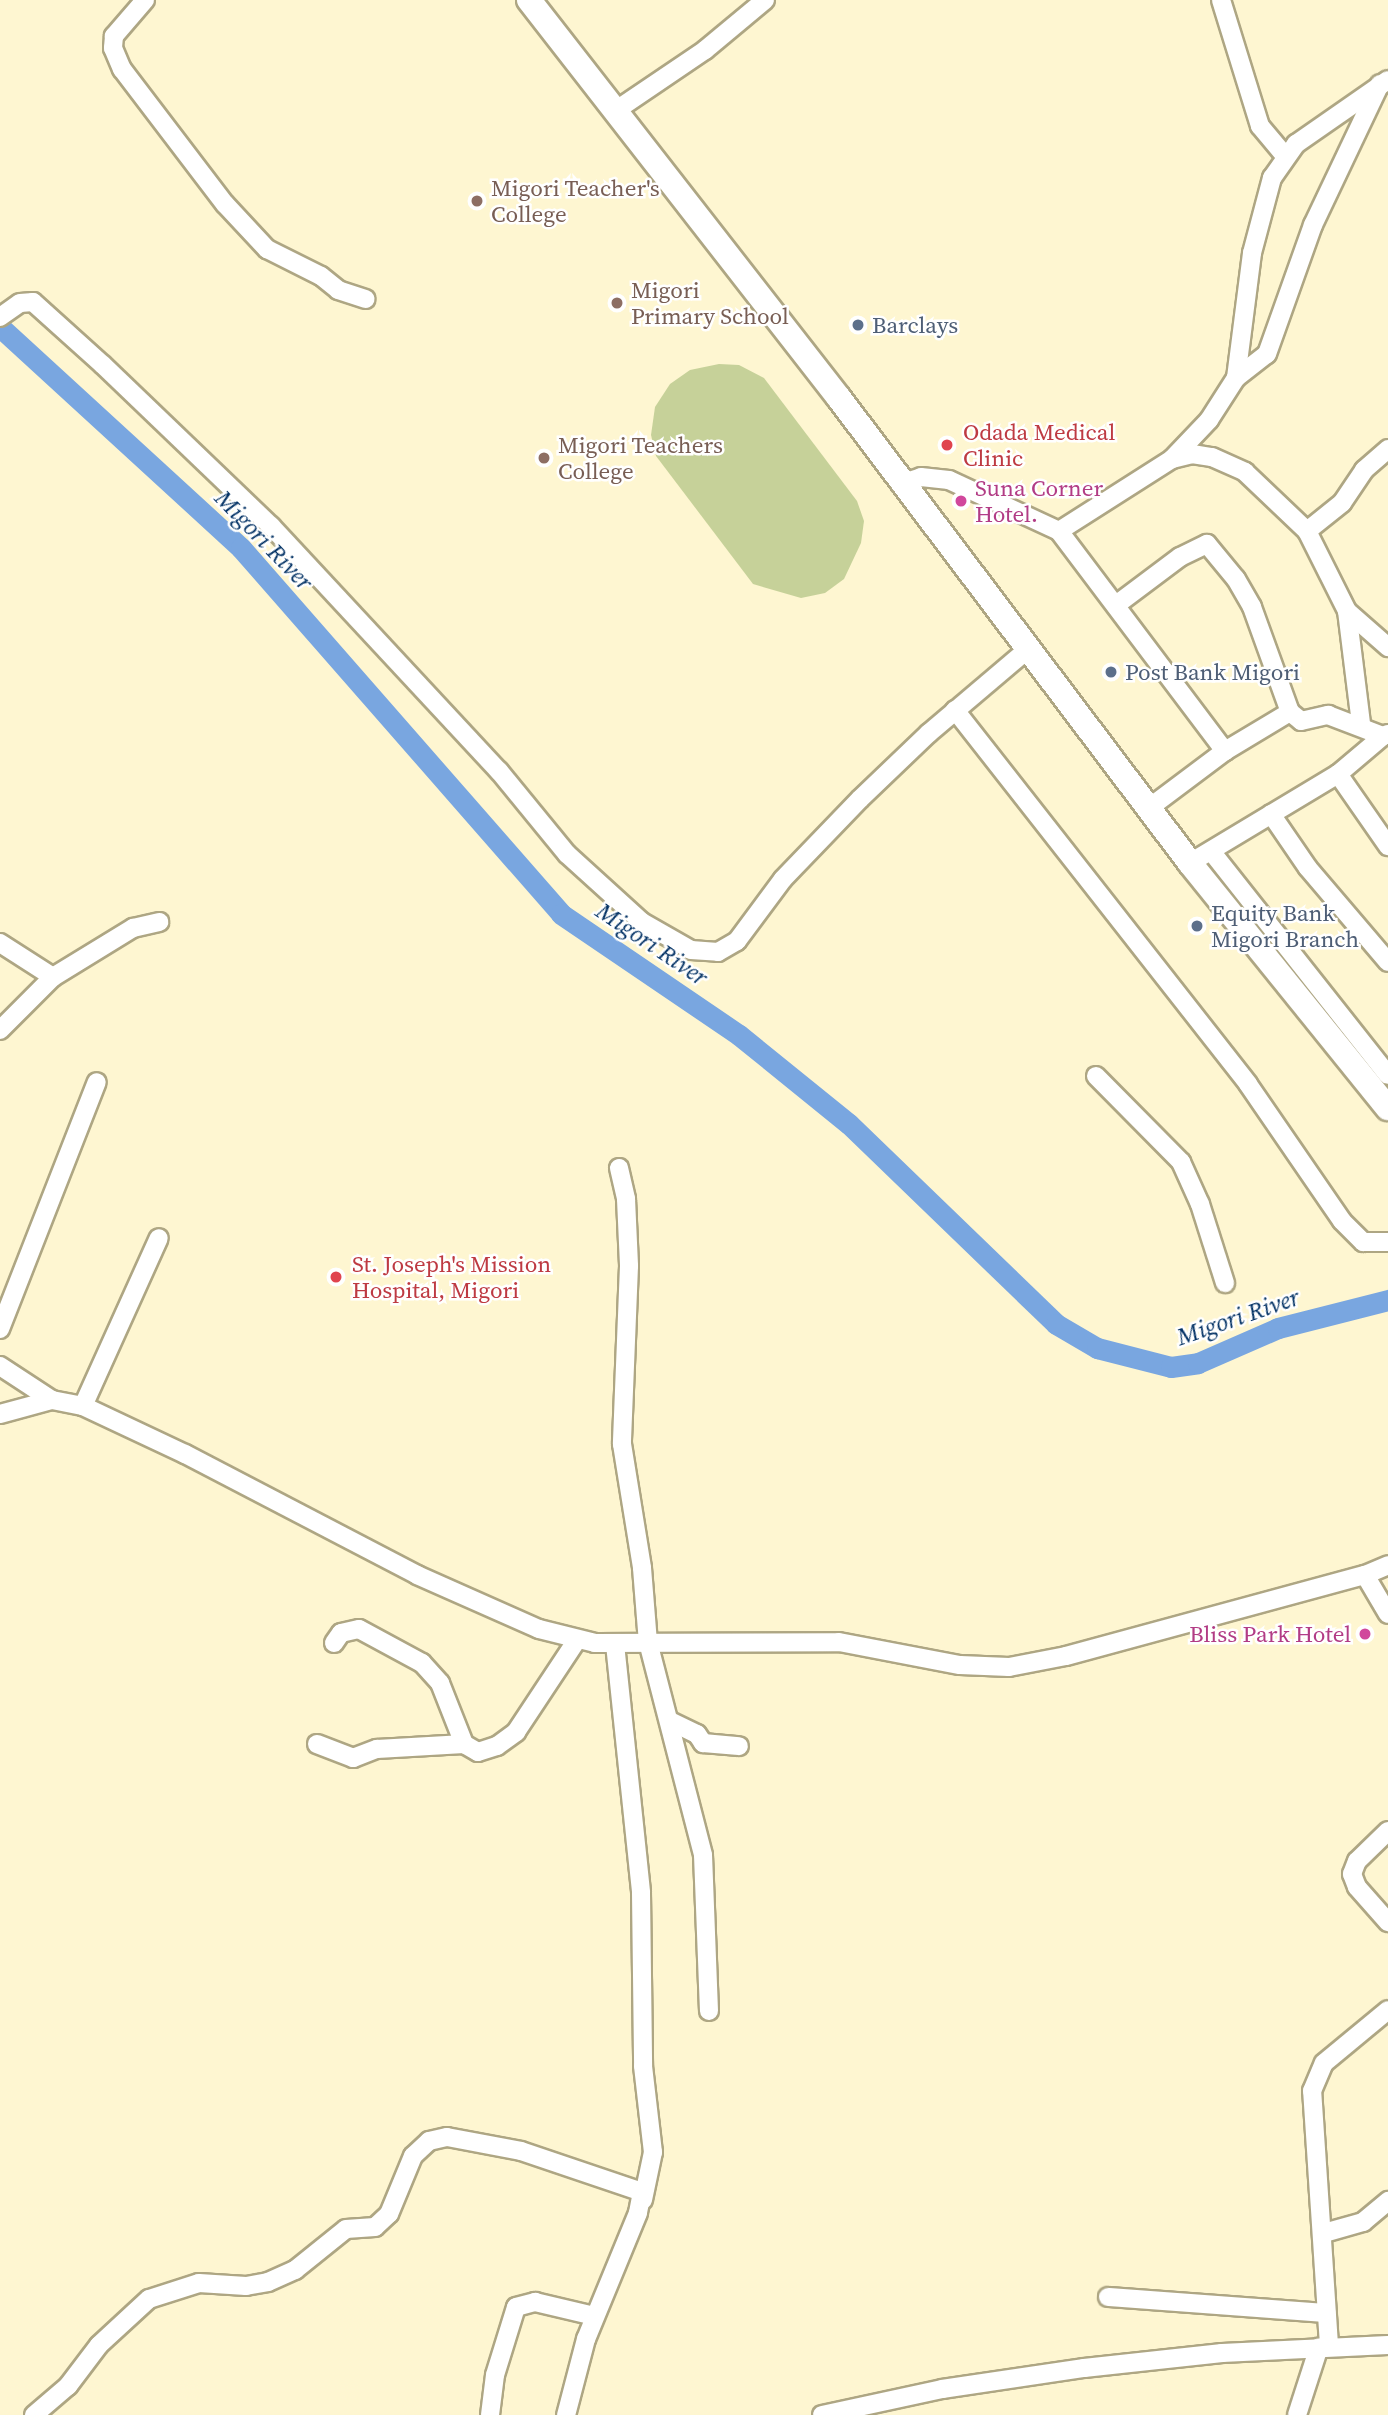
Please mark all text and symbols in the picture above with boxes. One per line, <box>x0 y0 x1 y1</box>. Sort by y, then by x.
place label: Migori Teacher's College <box>491 174 660 228</box>
marker: Migori Teacher's College <box>469 193 485 209</box>
place label: Migori Primary School <box>631 276 789 330</box>
marker: Migori Primary School <box>609 295 625 311</box>
place label: Barclays <box>872 311 958 339</box>
marker: Barclays <box>850 317 866 333</box>
place label: Odada Medical Clinic <box>963 418 1115 472</box>
place label: Migori Teachers College <box>558 431 723 485</box>
marker: Odada Medical Clinic <box>937 435 957 455</box>
marker: Migori Teachers College <box>536 450 552 466</box>
place label: Suna Corner Hotel. <box>975 474 1103 528</box>
water label: Migori River <box>209 484 319 596</box>
marker: Suna Corner Hotel. <box>953 493 969 509</box>
place label: Post Bank Migori <box>1125 658 1300 686</box>
marker: Post Bank Migori <box>1103 664 1119 680</box>
water label: Migori River <box>591 896 713 992</box>
place label: Equity Bank Migori Branch <box>1211 899 1359 953</box>
marker: Equity Bank Migori Branch <box>1189 918 1205 934</box>
place label: St. Joseph's Mission Hospital, Migori <box>352 1250 551 1304</box>
marker: St. Joseph's Mission Hospital, Migori <box>326 1267 346 1287</box>
water label: Migori River <box>1173 1283 1303 1351</box>
place label: Bliss Park Hotel <box>1189 1620 1351 1648</box>
marker: Bliss Park Hotel <box>1357 1626 1373 1642</box>

